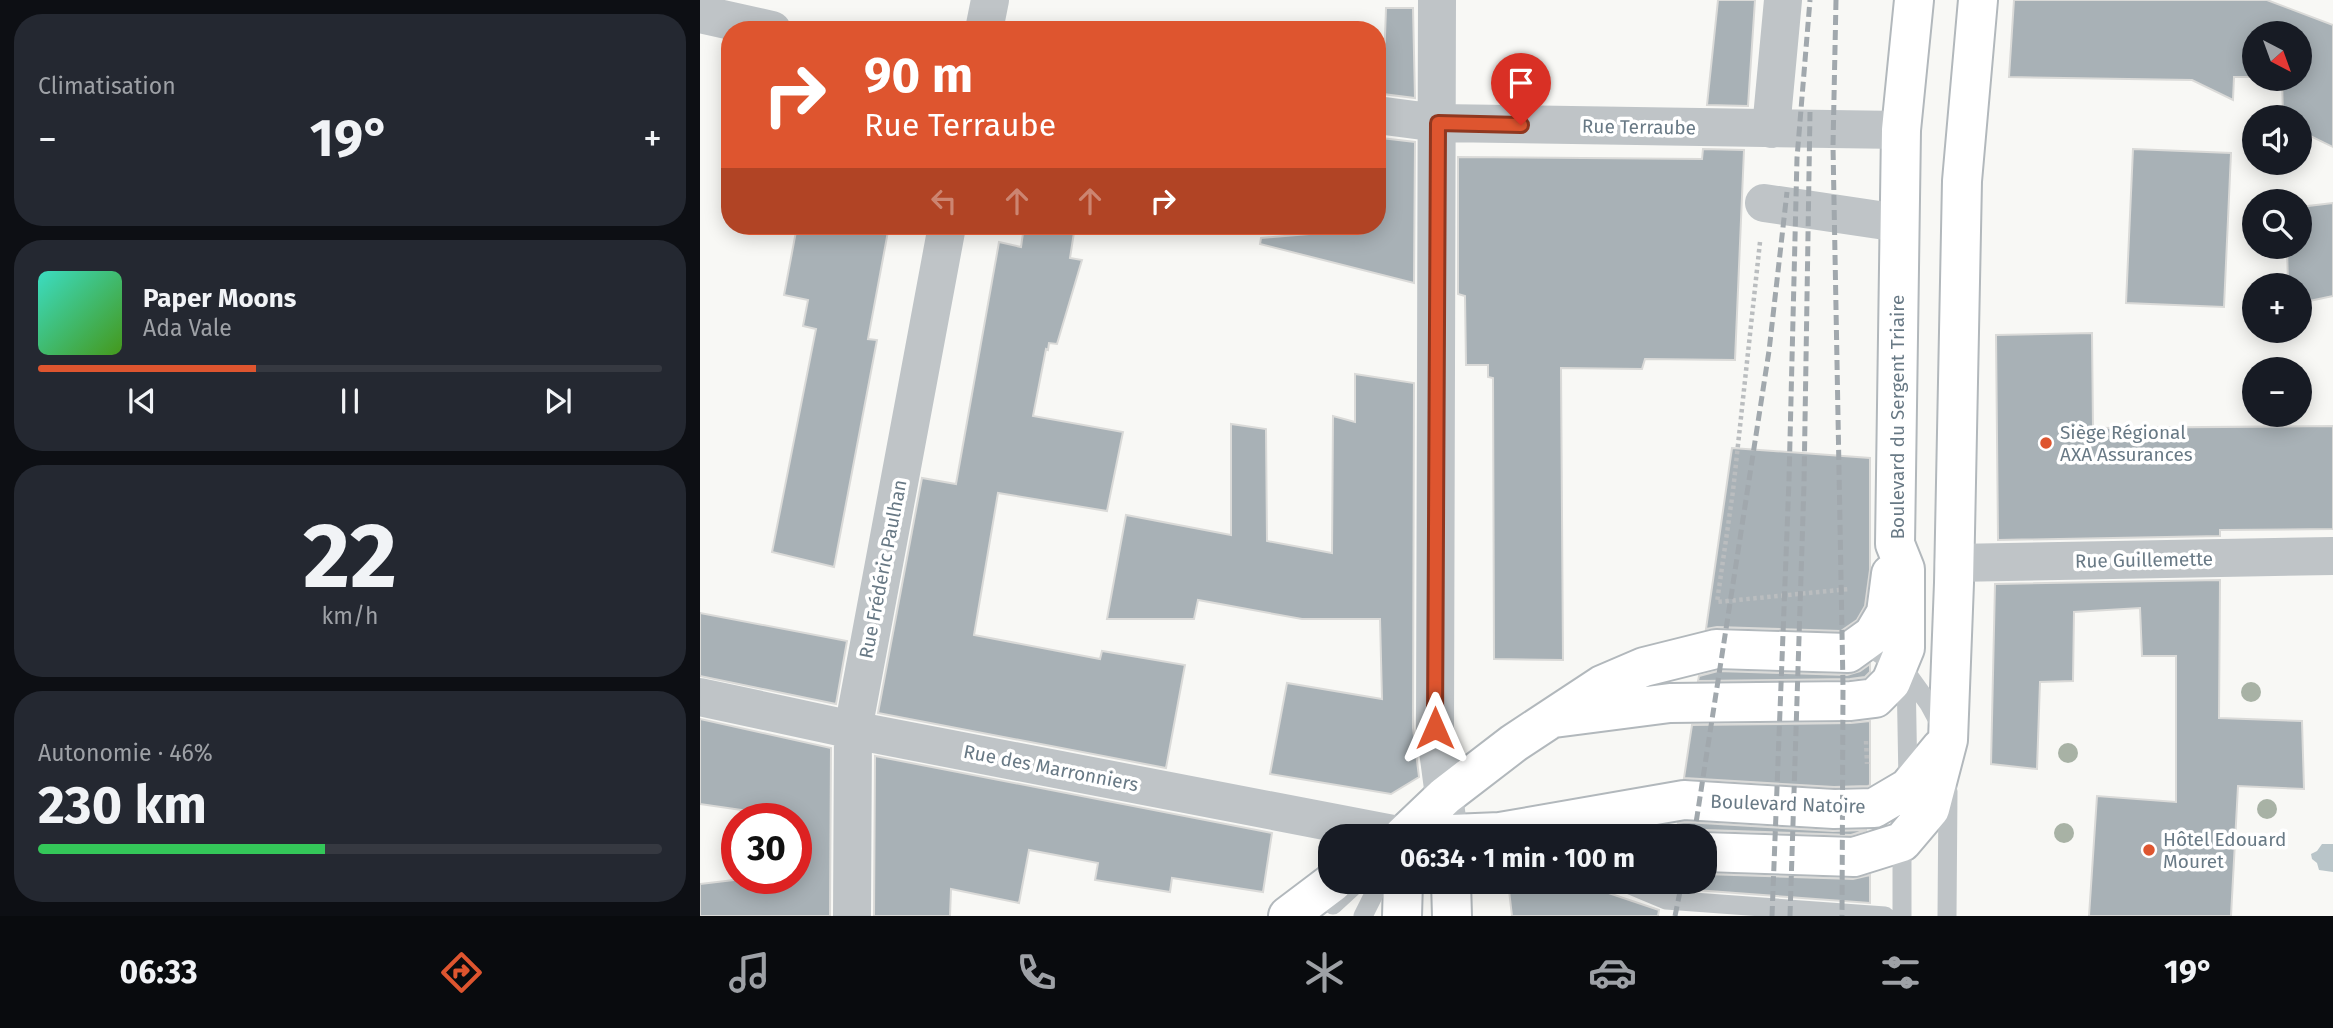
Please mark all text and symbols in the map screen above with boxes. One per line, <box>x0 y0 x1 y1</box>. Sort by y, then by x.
north arrow <box>2242 21 2312 91</box>
map controls <box>2242 21 2312 427</box>
text: 90 m <box>864 46 973 105</box>
icon: right <box>749 49 840 140</box>
pin <box>1491 53 1551 125</box>
icon: arrive <box>1502 64 1540 102</box>
text: Climatisation <box>38 72 176 100</box>
button: sound <box>2242 105 2312 175</box>
text: Rue Terraube <box>864 106 1056 144</box>
text: 19° <box>310 107 390 170</box>
street label: Rue Terraube <box>1582 115 1696 139</box>
text: − <box>38 116 57 162</box>
text: + <box>643 116 662 162</box>
icon: left <box>925 182 963 220</box>
icon: ahead <box>998 182 1036 220</box>
icon: ahead <box>1071 182 1109 220</box>
icon: right <box>1144 182 1182 220</box>
button: search <box>2242 189 2312 259</box>
button: + <box>2242 273 2312 343</box>
text: Paper Moons <box>143 283 296 314</box>
street label: Boulevard du Sergent Triaire <box>1886 295 1909 539</box>
text: Ada Vale <box>143 314 232 342</box>
button: − <box>2242 357 2312 427</box>
icon: previous <box>123 382 161 420</box>
icon: pause <box>331 382 369 420</box>
icon: next <box>539 382 577 420</box>
place label: Siège Régional AXA Assurances <box>2060 421 2193 466</box>
marker: Siège Régional AXA Assurances <box>2038 435 2054 451</box>
street label: Rue Frédéric Paulhan <box>854 478 912 660</box>
text: 22 <box>303 502 397 611</box>
street label: Rue Guillemette <box>2075 547 2213 573</box>
text: km/h <box>322 602 378 630</box>
position arrow <box>1398 691 1472 765</box>
text: Autonomie · 46% <box>38 739 213 767</box>
street label: Rue des Marronniers <box>962 740 1141 796</box>
text: 230 km <box>38 774 207 837</box>
street label: Boulevard Natoire <box>1710 790 1866 818</box>
speed limit sign: 30 <box>721 803 812 894</box>
place label: Hôtel Edouard Mouret <box>2163 828 2286 873</box>
marker: Hôtel Edouard Mouret <box>2141 842 2157 858</box>
text: 06:34 · 1 min · 100 m <box>1400 843 1635 874</box>
icon: directions <box>437 948 486 997</box>
icon: music <box>725 948 774 997</box>
icon: phone <box>1012 948 1061 997</box>
icon: climate <box>1300 948 1349 997</box>
icon: car <box>1588 948 1637 997</box>
icon: filters <box>1876 948 1925 997</box>
text: 06:33 <box>119 953 198 991</box>
text: 19° <box>2164 953 2214 991</box>

